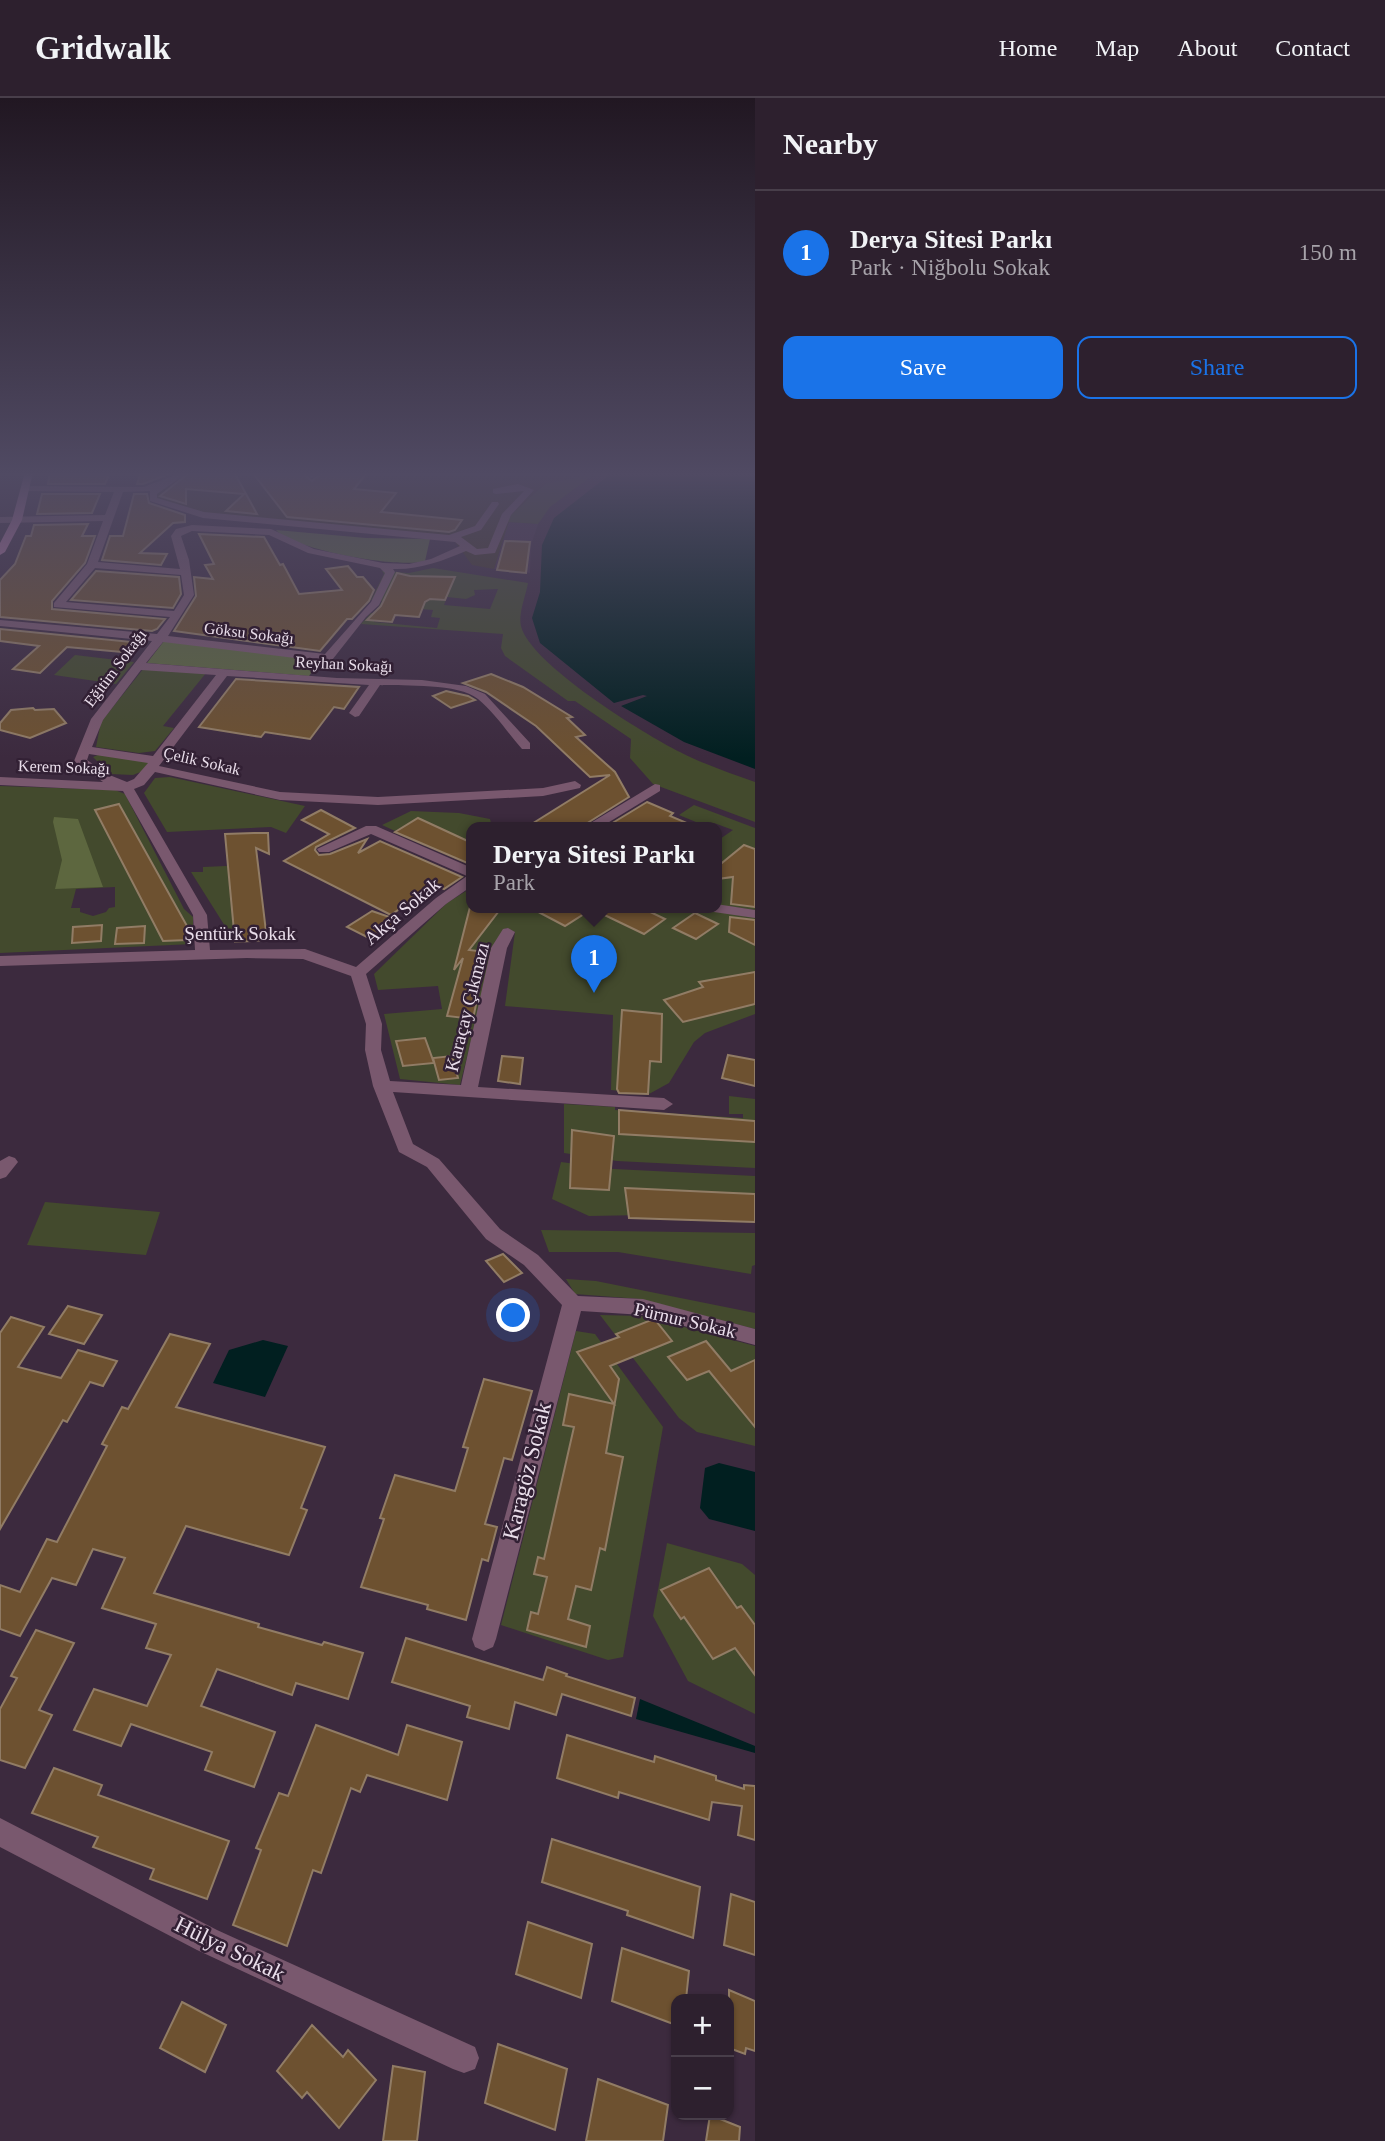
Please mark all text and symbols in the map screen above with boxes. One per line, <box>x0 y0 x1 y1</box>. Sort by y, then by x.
text: Gridwalk <box>35 30 171 66</box>
text: Home <box>999 35 1057 61</box>
text: Map <box>1095 35 1139 61</box>
text: About <box>1177 35 1237 61</box>
text: Contact <box>1275 35 1350 61</box>
text: Nearby <box>783 127 878 160</box>
text: Derya Sitesi Parkı <box>850 225 1052 254</box>
text: 1 <box>800 240 812 265</box>
text: 150 m <box>1299 240 1357 265</box>
text: Park · Niğbolu Sokak <box>850 255 1050 280</box>
button: Save <box>783 336 1063 399</box>
button: Share <box>1077 336 1357 399</box>
street label: Göksu Sokağı <box>203 619 295 648</box>
street label: Eğitim Sokağı <box>81 626 151 710</box>
street label: Reyhan Sokağı <box>295 653 394 676</box>
street label: Çelik Sokak <box>162 744 242 779</box>
street label: Kerem Sokağı <box>18 757 111 778</box>
popup <box>466 822 722 913</box>
text: Derya Sitesi Parkı <box>493 840 695 869</box>
text: Park <box>493 870 535 895</box>
street label: Akça Sokak <box>360 873 444 949</box>
street label: Şentürk Sokak <box>184 923 296 944</box>
pin: 1 <box>571 935 617 993</box>
street label: Karaçay Çıkmazı <box>441 940 493 1074</box>
your location <box>496 1298 530 1332</box>
street label: Pürnur Sokak <box>632 1298 738 1342</box>
street label: Karagöz Sokak <box>498 1399 556 1543</box>
street label: Hülya Sokak <box>171 1912 290 1987</box>
map controls <box>671 1994 734 2120</box>
button: + <box>671 1994 734 2057</box>
button: − <box>671 2057 734 2120</box>

